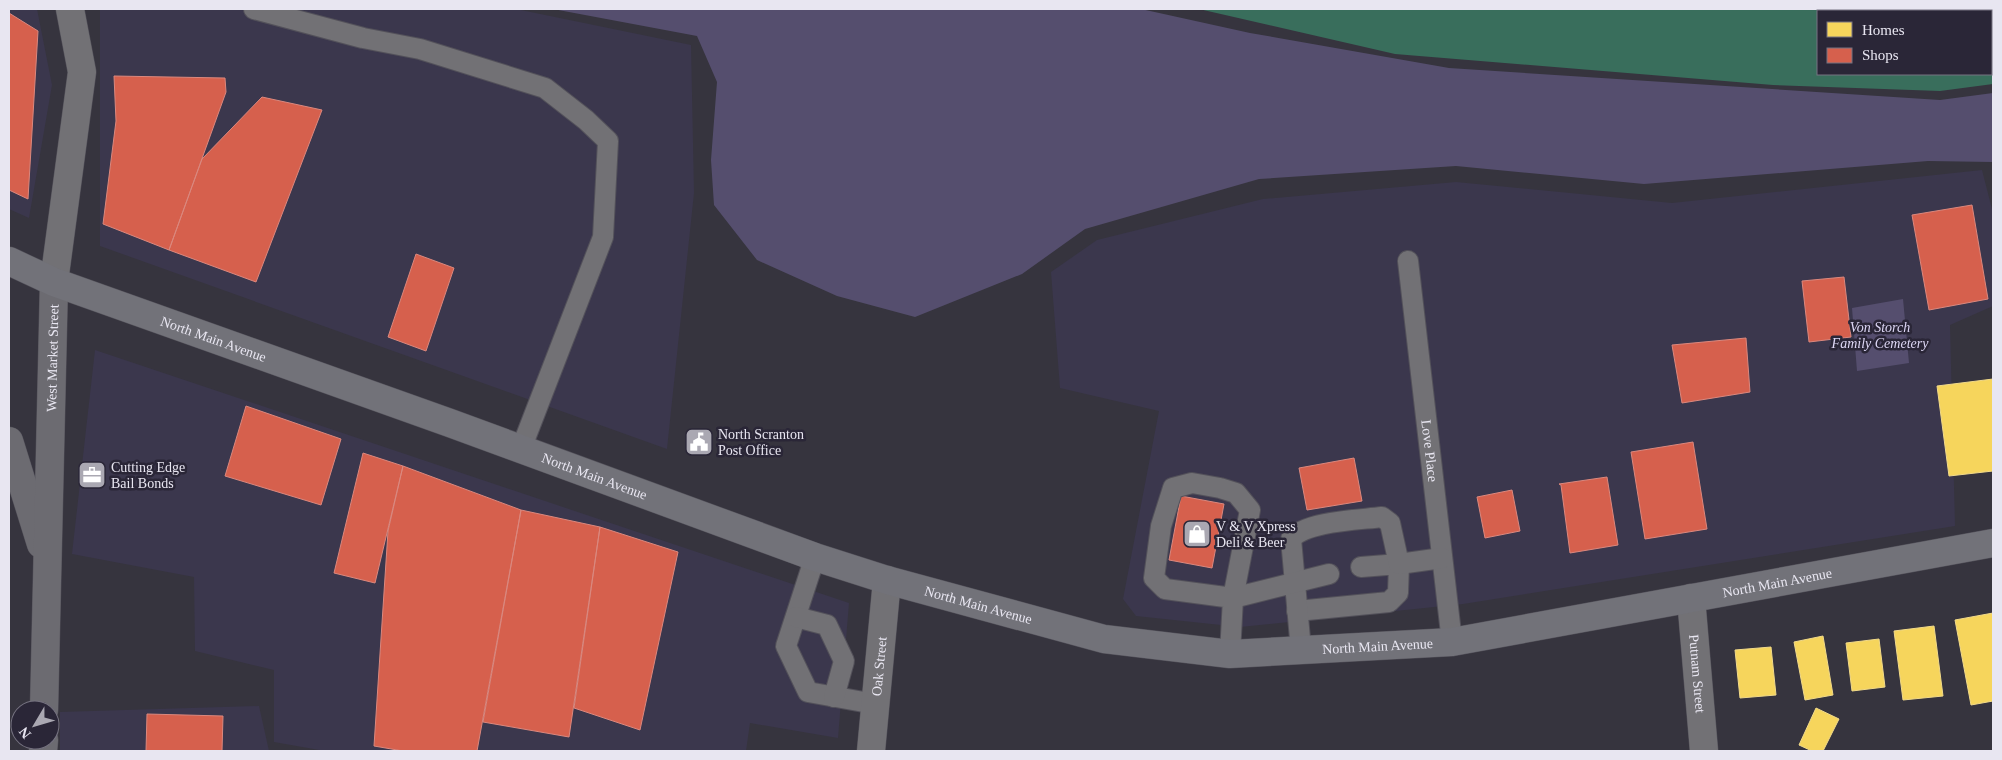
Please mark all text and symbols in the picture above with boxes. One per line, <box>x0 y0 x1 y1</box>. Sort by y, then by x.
legend <box>1817 10 1992 75</box>
text: Homes <box>1862 22 1905 38</box>
text: Shops <box>1862 47 1899 63</box>
street label: West Market Street <box>44 304 61 412</box>
street label: North Main Avenue <box>159 314 268 365</box>
park label: Von Storch Family Cemetery <box>1831 320 1929 351</box>
street label: Love Place <box>1418 419 1440 483</box>
public building icon: North Scranton Post Office <box>684 427 714 457</box>
place label: North Scranton Post Office <box>718 427 804 458</box>
street label: North Main Avenue <box>540 450 649 503</box>
office icon: Cutting Edge Bail Bonds <box>77 460 107 490</box>
place label: Cutting Edge Bail Bonds <box>111 460 185 491</box>
shop icon: V & V Xpress Deli & Beer <box>1182 519 1212 549</box>
place label: V & V Xpress Deli & Beer <box>1216 519 1296 550</box>
street label: North Main Avenue <box>1721 566 1833 600</box>
street label: North Main Avenue <box>923 583 1034 627</box>
street label: Putnam Street <box>1686 634 1708 714</box>
street label: Oak Street <box>869 636 890 697</box>
street label: North Main Avenue <box>1322 636 1433 657</box>
north arrow <box>10 700 60 750</box>
text: N <box>16 724 34 741</box>

